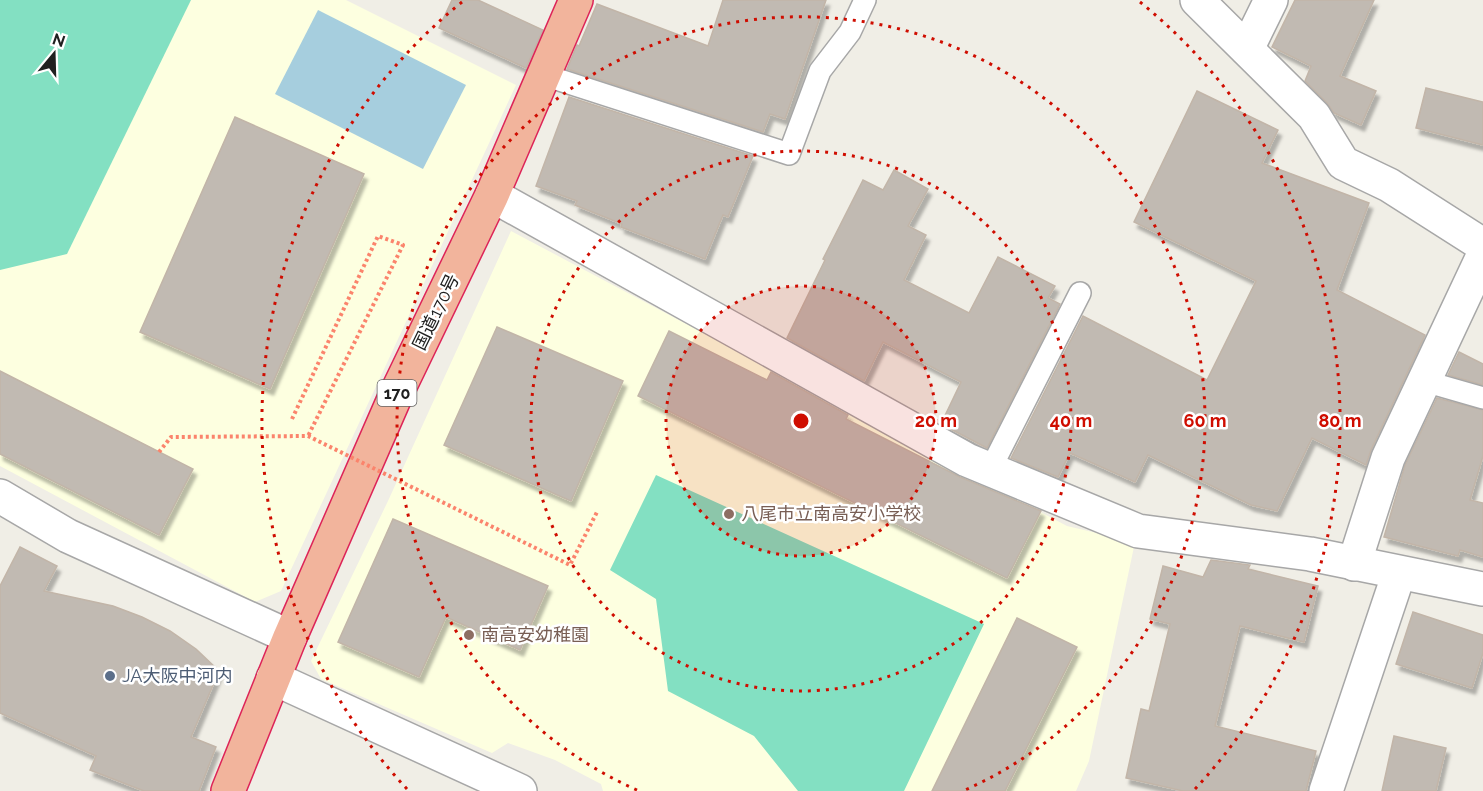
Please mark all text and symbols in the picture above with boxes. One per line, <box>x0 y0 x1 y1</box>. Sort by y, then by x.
north arrow <box>24 24 84 84</box>
text: N <box>50 29 68 51</box>
street label: 国道170号 <box>408 270 463 353</box>
road number: 170 <box>378 380 416 406</box>
text: 20 m <box>915 410 957 431</box>
text: 40 m <box>1050 410 1092 431</box>
text: 60 m <box>1183 410 1227 431</box>
text: 80 m <box>1318 410 1362 431</box>
centre of rings <box>791 411 811 431</box>
place label: 八尾市立南高安小学校 <box>741 503 921 524</box>
marker: 八尾市立南高安小学校 <box>722 507 736 521</box>
place label: 南高安幼稚園 <box>481 624 589 645</box>
marker: 南高安幼稚園 <box>462 628 476 642</box>
place label: JA大阪中河内 <box>122 665 233 686</box>
marker: JA大阪中河内 <box>103 669 117 683</box>

